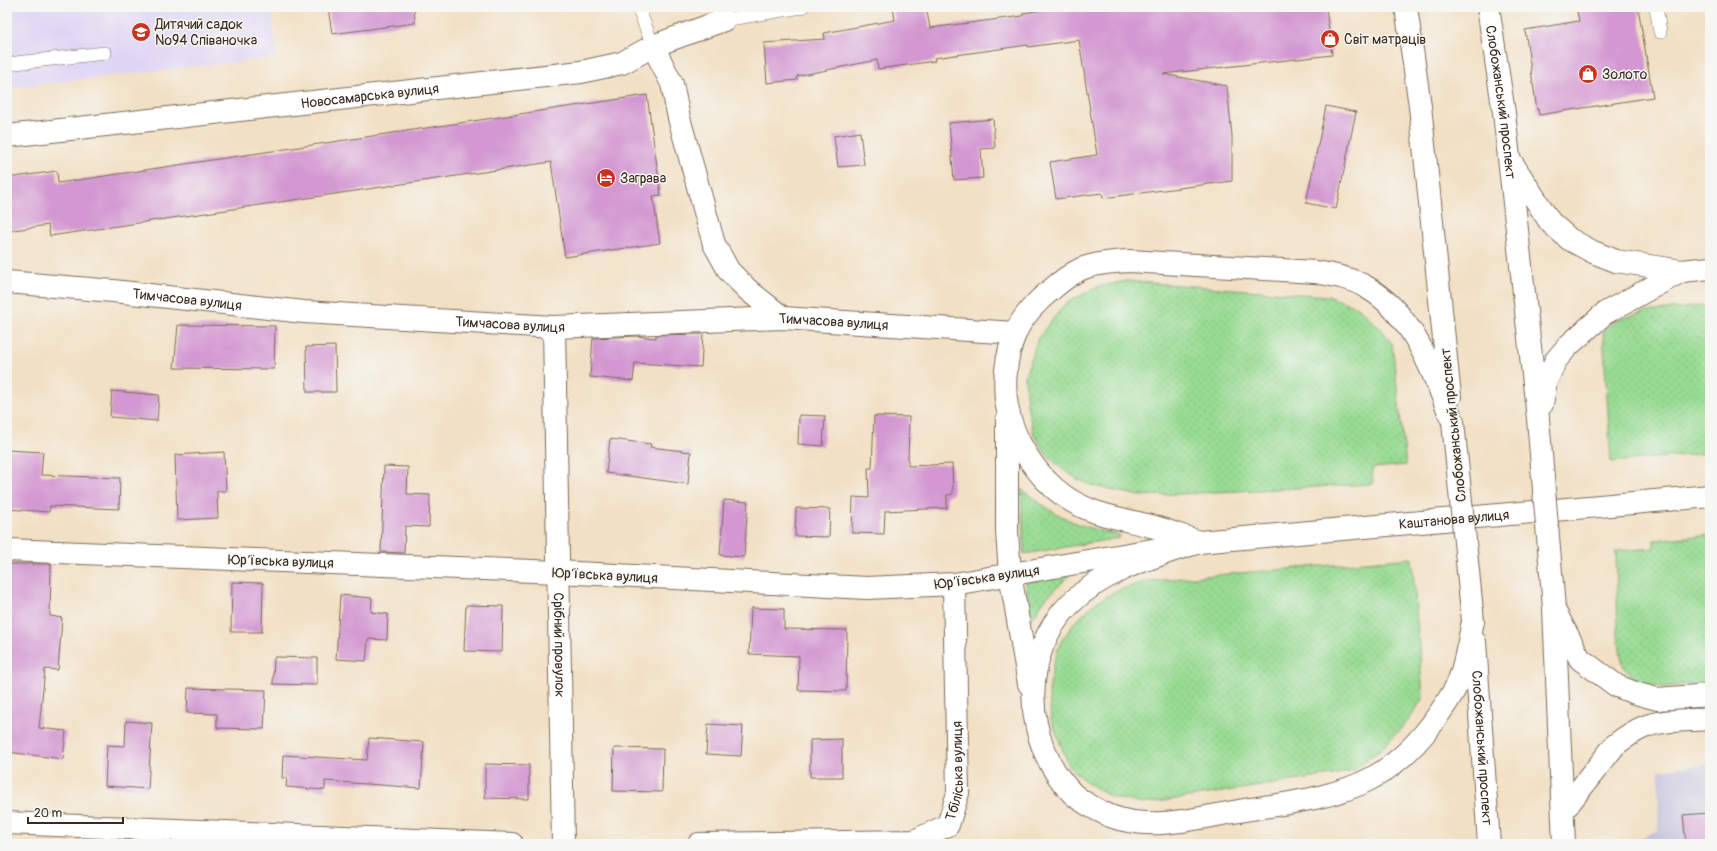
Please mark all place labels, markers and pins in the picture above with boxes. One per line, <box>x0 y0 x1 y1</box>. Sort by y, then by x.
place label: Дитячий садок №94 Співаночка <box>154 16 257 49</box>
school or university icon: Дитячий садок №94 Співаночка <box>130 21 152 43</box>
shop icon: Світ матраців <box>1319 28 1341 50</box>
place label: Світ матраців <box>1344 31 1426 48</box>
shop icon: Золото <box>1577 63 1599 85</box>
place label: Золото <box>1602 66 1648 83</box>
hotel icon: Заграва <box>595 167 617 189</box>
place label: Заграва <box>620 170 666 187</box>

